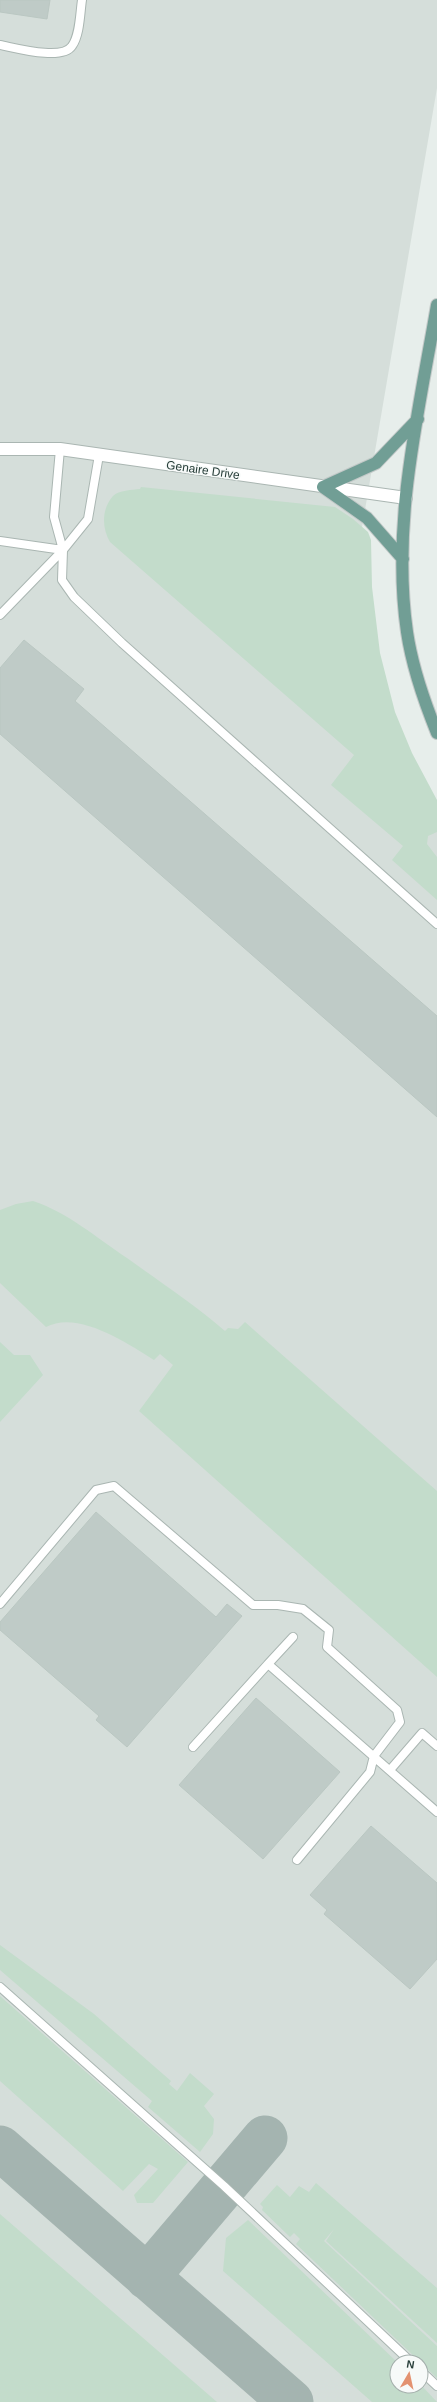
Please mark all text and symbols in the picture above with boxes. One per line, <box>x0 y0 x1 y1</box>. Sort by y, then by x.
street label: Genaire Drive <box>165 458 241 482</box>
north arrow <box>389 2354 429 2394</box>
text: N <box>406 2358 415 2371</box>

